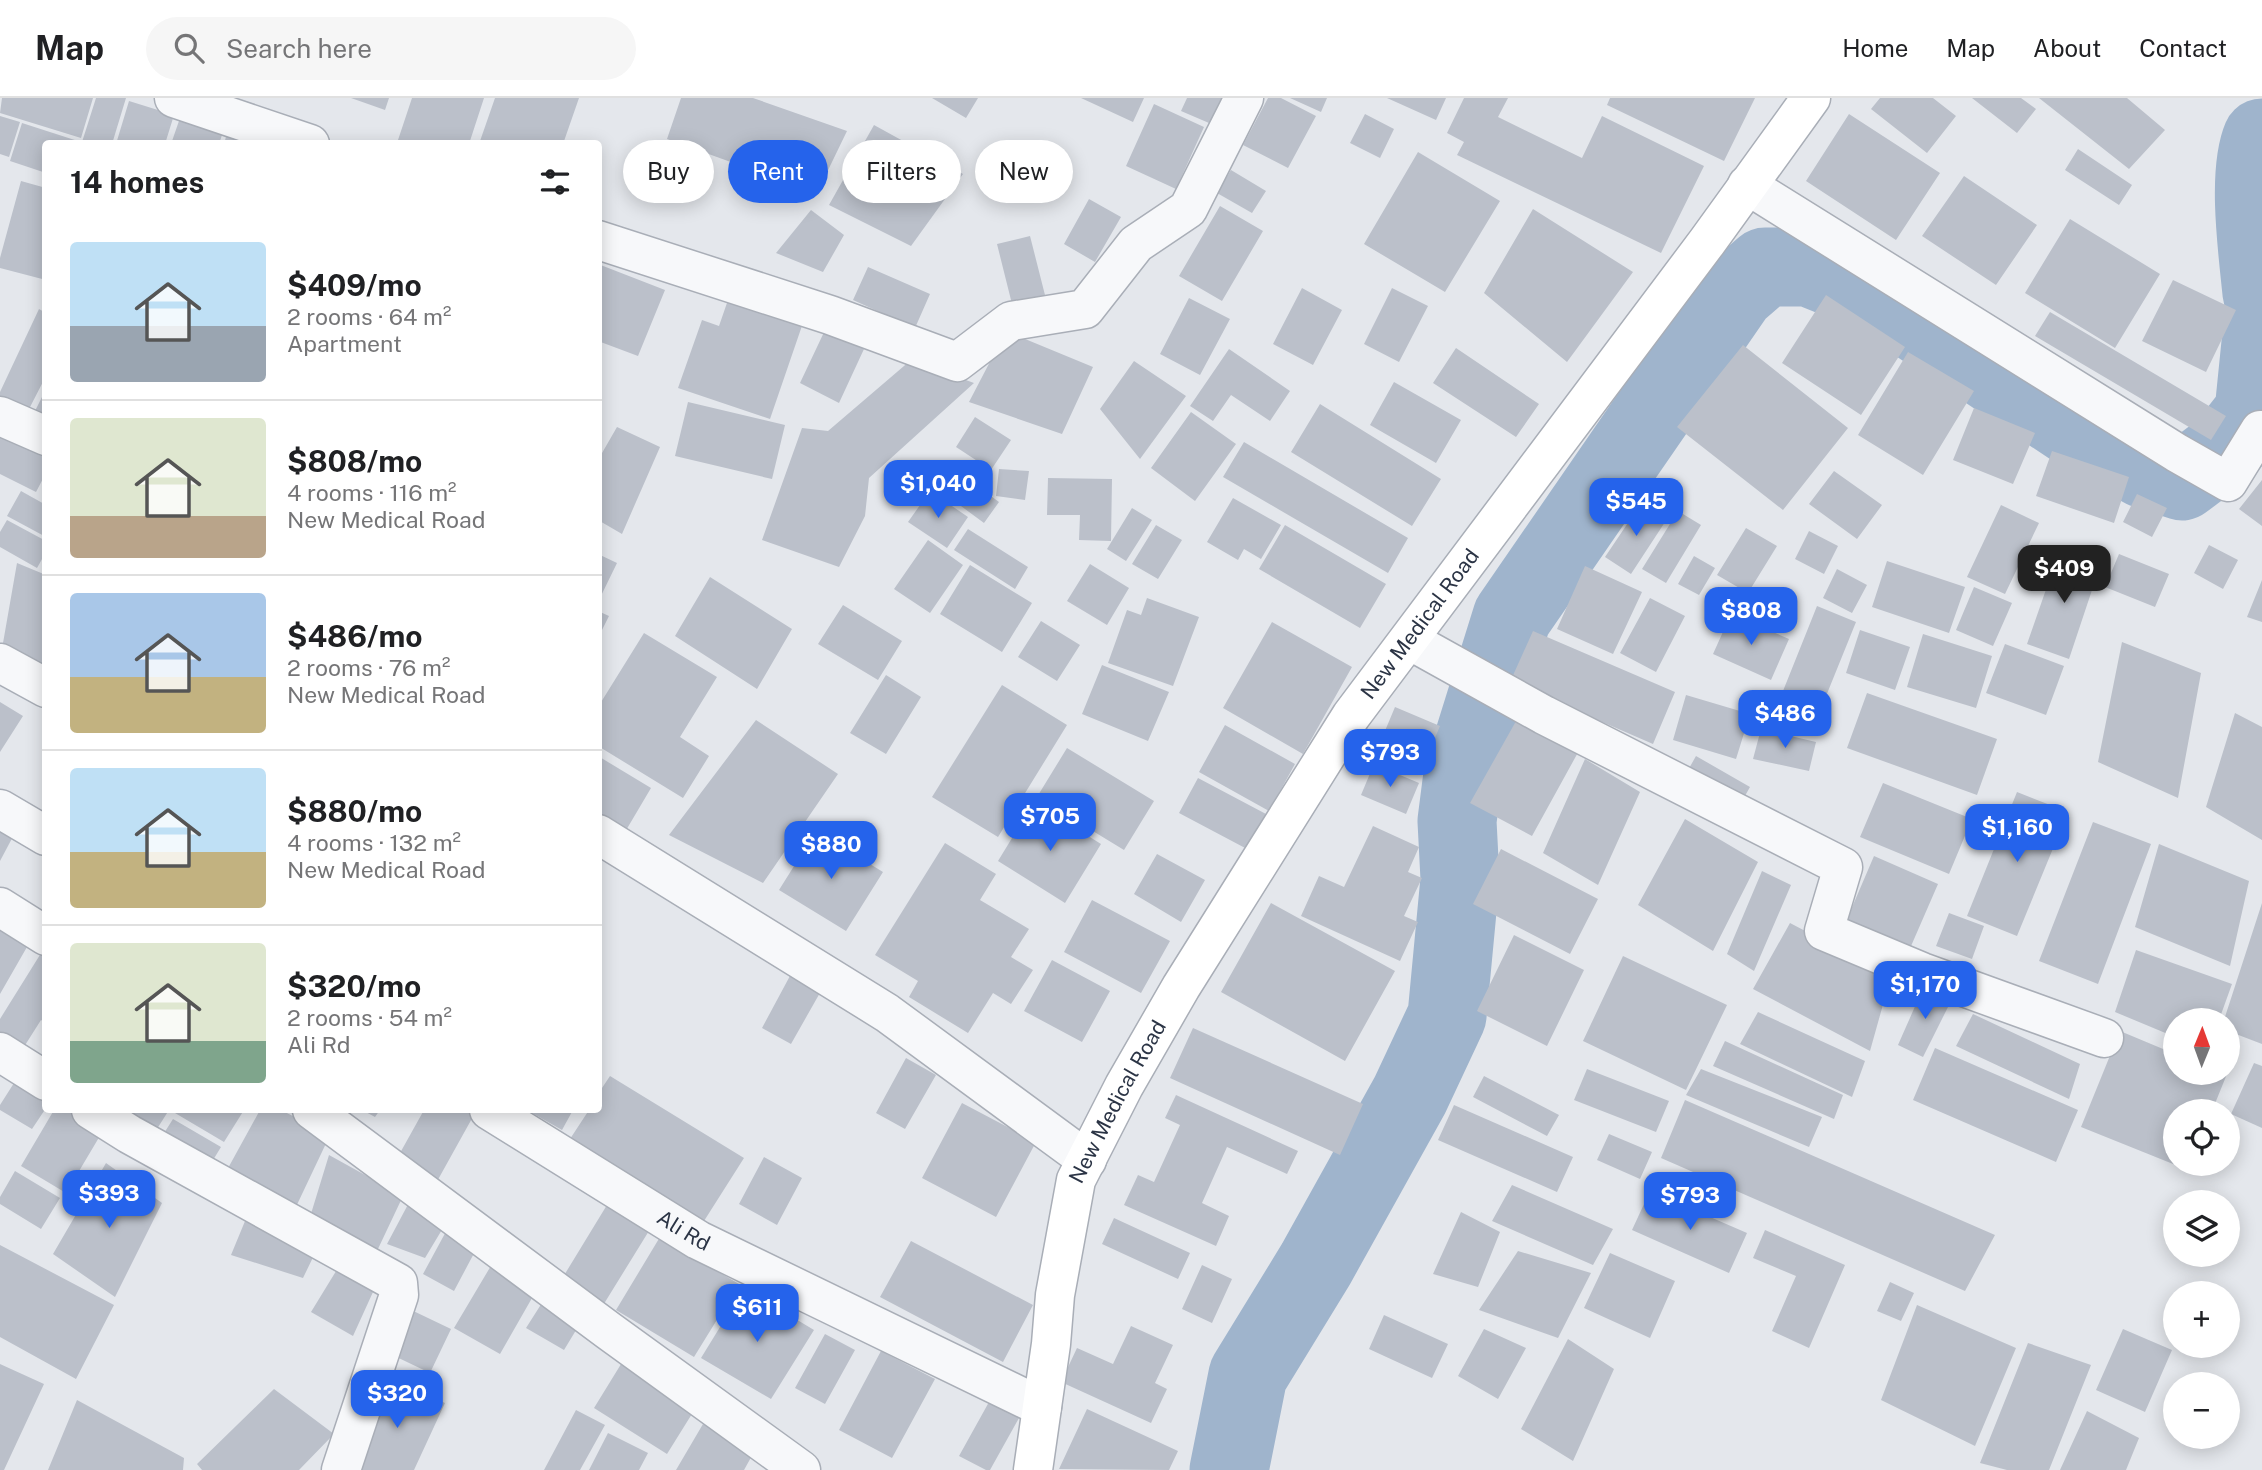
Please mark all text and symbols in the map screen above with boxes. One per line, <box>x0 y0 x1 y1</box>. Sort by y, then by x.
search box <box>146 17 636 80</box>
text: Map <box>35 29 104 67</box>
icon: search <box>170 29 208 67</box>
text: Search here <box>226 33 372 64</box>
text: Home <box>1842 34 1908 62</box>
text: Map <box>1946 34 1995 62</box>
text: About <box>2033 34 2101 62</box>
text: Contact <box>2139 34 2227 62</box>
chip: Buy <box>623 140 714 203</box>
chip: Rent <box>728 140 828 203</box>
chip: Filters <box>842 140 961 203</box>
chip: New <box>975 140 1073 203</box>
icon: filters <box>536 163 574 201</box>
text: 14 homes <box>70 164 204 200</box>
text: $409/mo <box>287 267 422 303</box>
icon: home <box>126 270 210 354</box>
text: 2 rooms · 64 m² <box>287 303 451 330</box>
text: Apartment <box>287 330 402 357</box>
text: $808/mo <box>287 443 422 479</box>
icon: home <box>126 446 210 530</box>
pin: $1,040 <box>881 460 995 520</box>
text: $1,040 <box>900 469 976 496</box>
pin: $545 <box>1595 478 1677 538</box>
text: 4 rooms · 116 m² <box>287 479 456 506</box>
text: $545 <box>1605 487 1667 514</box>
text: New Medical Road <box>287 506 485 533</box>
street label: New Medical Road <box>1355 544 1484 704</box>
pin: $409 <box>2023 546 2105 605</box>
text: $409 <box>2034 554 2094 581</box>
pin: $808 <box>1710 588 1792 647</box>
text: $808 <box>1720 596 1782 623</box>
text: $486/mo <box>287 618 423 654</box>
icon: home <box>126 621 210 705</box>
text: 2 rooms · 76 m² <box>287 654 450 681</box>
text: New Medical Road <box>287 681 485 708</box>
pin: $486 <box>1744 690 1826 750</box>
text: $486 <box>1754 699 1816 726</box>
pin: $793 <box>1349 730 1431 789</box>
text: $793 <box>1360 738 1420 765</box>
text: $880/mo <box>287 793 422 829</box>
pin: $705 <box>1009 794 1091 853</box>
icon: home <box>126 796 210 880</box>
text: $705 <box>1020 802 1080 829</box>
pin: $1,160 <box>1960 804 2074 864</box>
text: $1,160 <box>1981 813 2053 840</box>
pin: $880 <box>790 822 872 881</box>
text: 4 rooms · 132 m² <box>287 829 461 856</box>
text: $880 <box>800 830 862 857</box>
text: New Medical Road <box>287 856 485 883</box>
pin: $1,170 <box>1868 962 1982 1021</box>
text: $320/mo <box>287 968 421 1004</box>
text: $1,170 <box>1890 970 1960 997</box>
icon: home <box>126 971 210 1055</box>
text: 2 rooms · 54 m² <box>287 1004 452 1031</box>
north arrow <box>2163 1008 2240 1085</box>
map controls <box>2163 1008 2240 1449</box>
street label: New Medical Road <box>1064 1016 1171 1187</box>
text: Ali Rd <box>287 1031 350 1058</box>
button: locate <box>2163 1099 2240 1176</box>
pin: $393 <box>68 1170 150 1230</box>
pin: $793 <box>1649 1172 1731 1232</box>
text: $393 <box>78 1179 140 1206</box>
text: $793 <box>1660 1181 1720 1208</box>
button: layers <box>2163 1190 2240 1267</box>
street label: Ali Rd <box>653 1205 714 1256</box>
button: + <box>2163 1281 2240 1358</box>
pin: $611 <box>716 1284 798 1344</box>
text: $611 <box>732 1293 782 1320</box>
pin: $320 <box>356 1370 438 1430</box>
button: − <box>2163 1372 2240 1449</box>
text: $320 <box>367 1379 427 1406</box>

